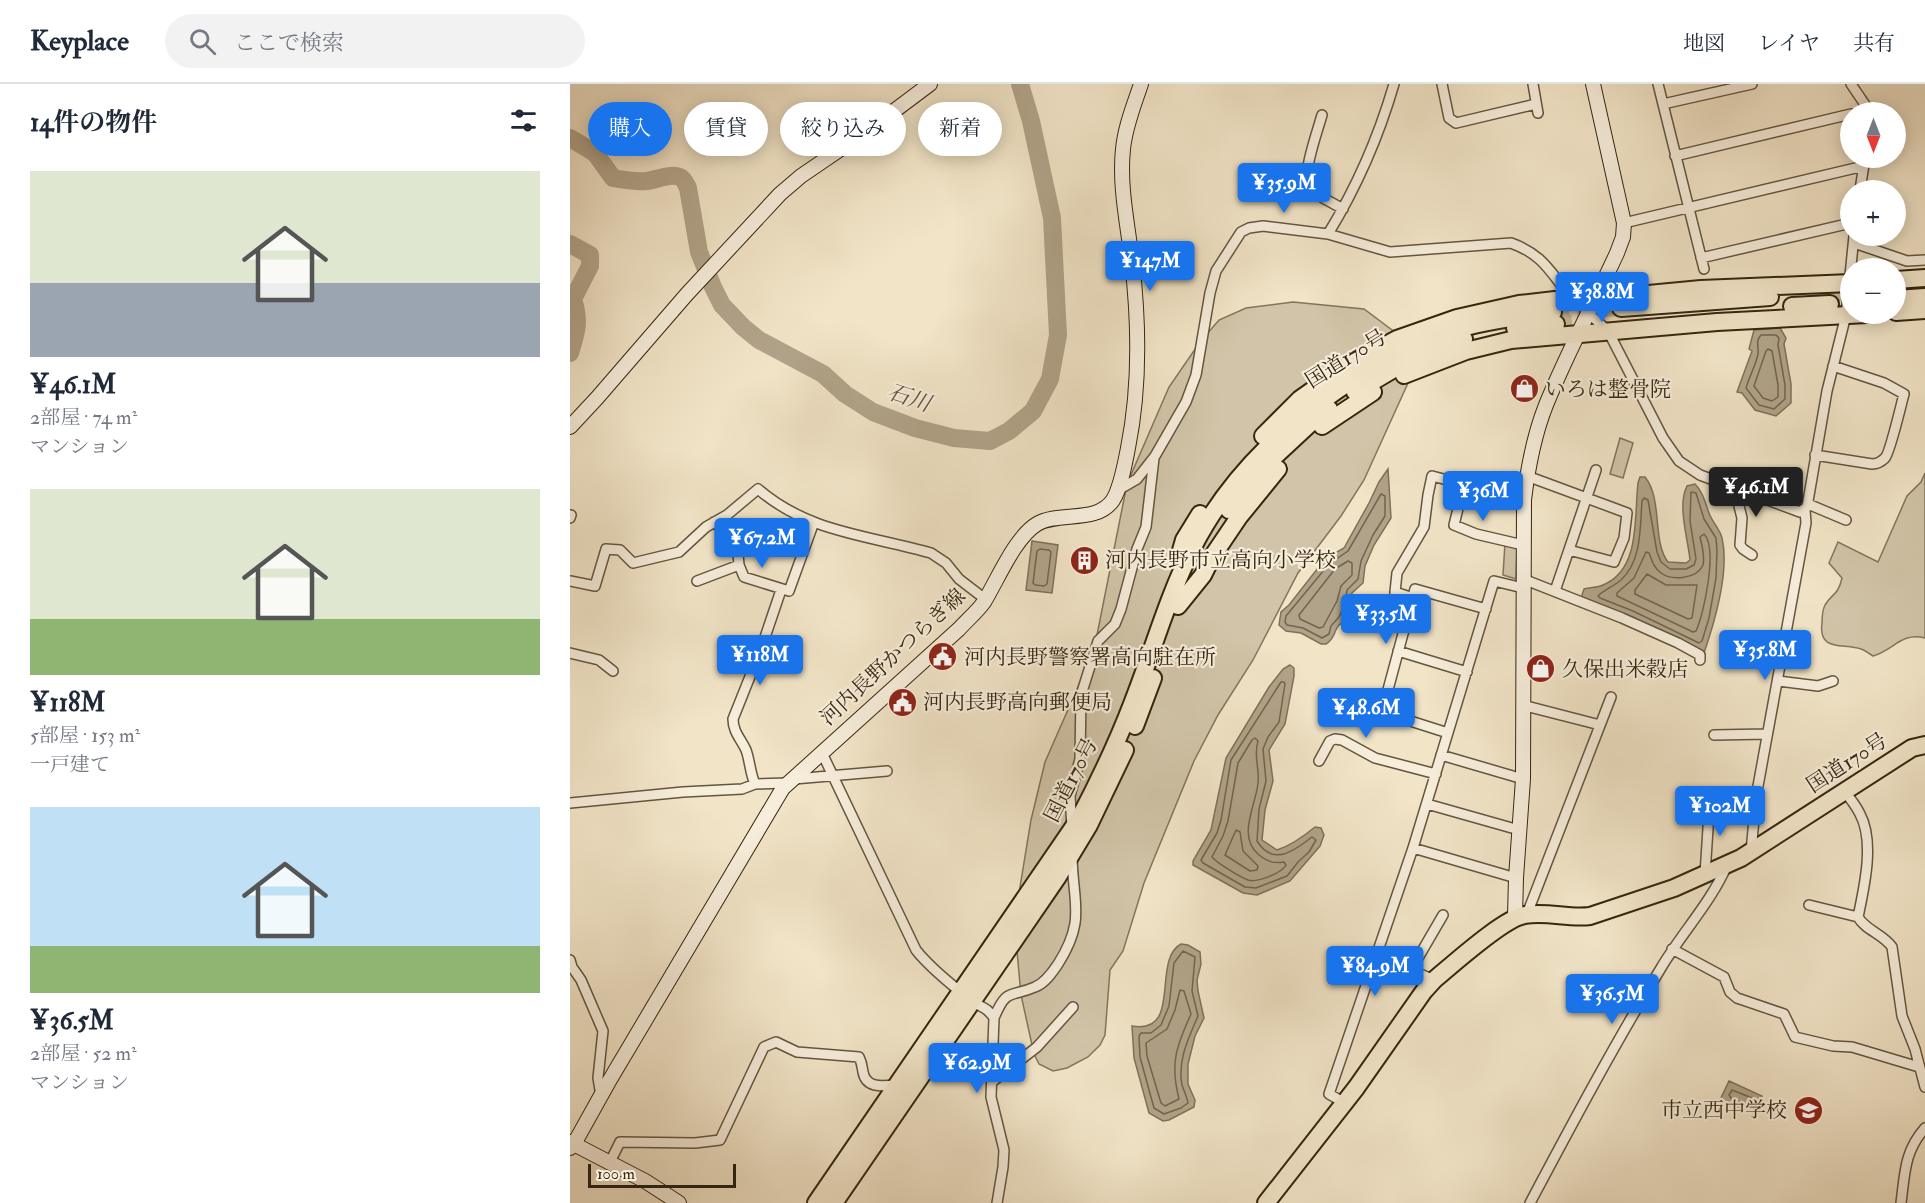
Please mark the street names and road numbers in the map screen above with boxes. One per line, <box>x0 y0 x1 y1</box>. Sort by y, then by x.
street label: 国道170号 <box>1300 323 1392 395</box>
street label: 河内長野かつらぎ線 <box>815 583 971 731</box>
street label: 国道170号 <box>1802 727 1892 799</box>
street label: 国道170号 <box>1038 733 1104 827</box>

